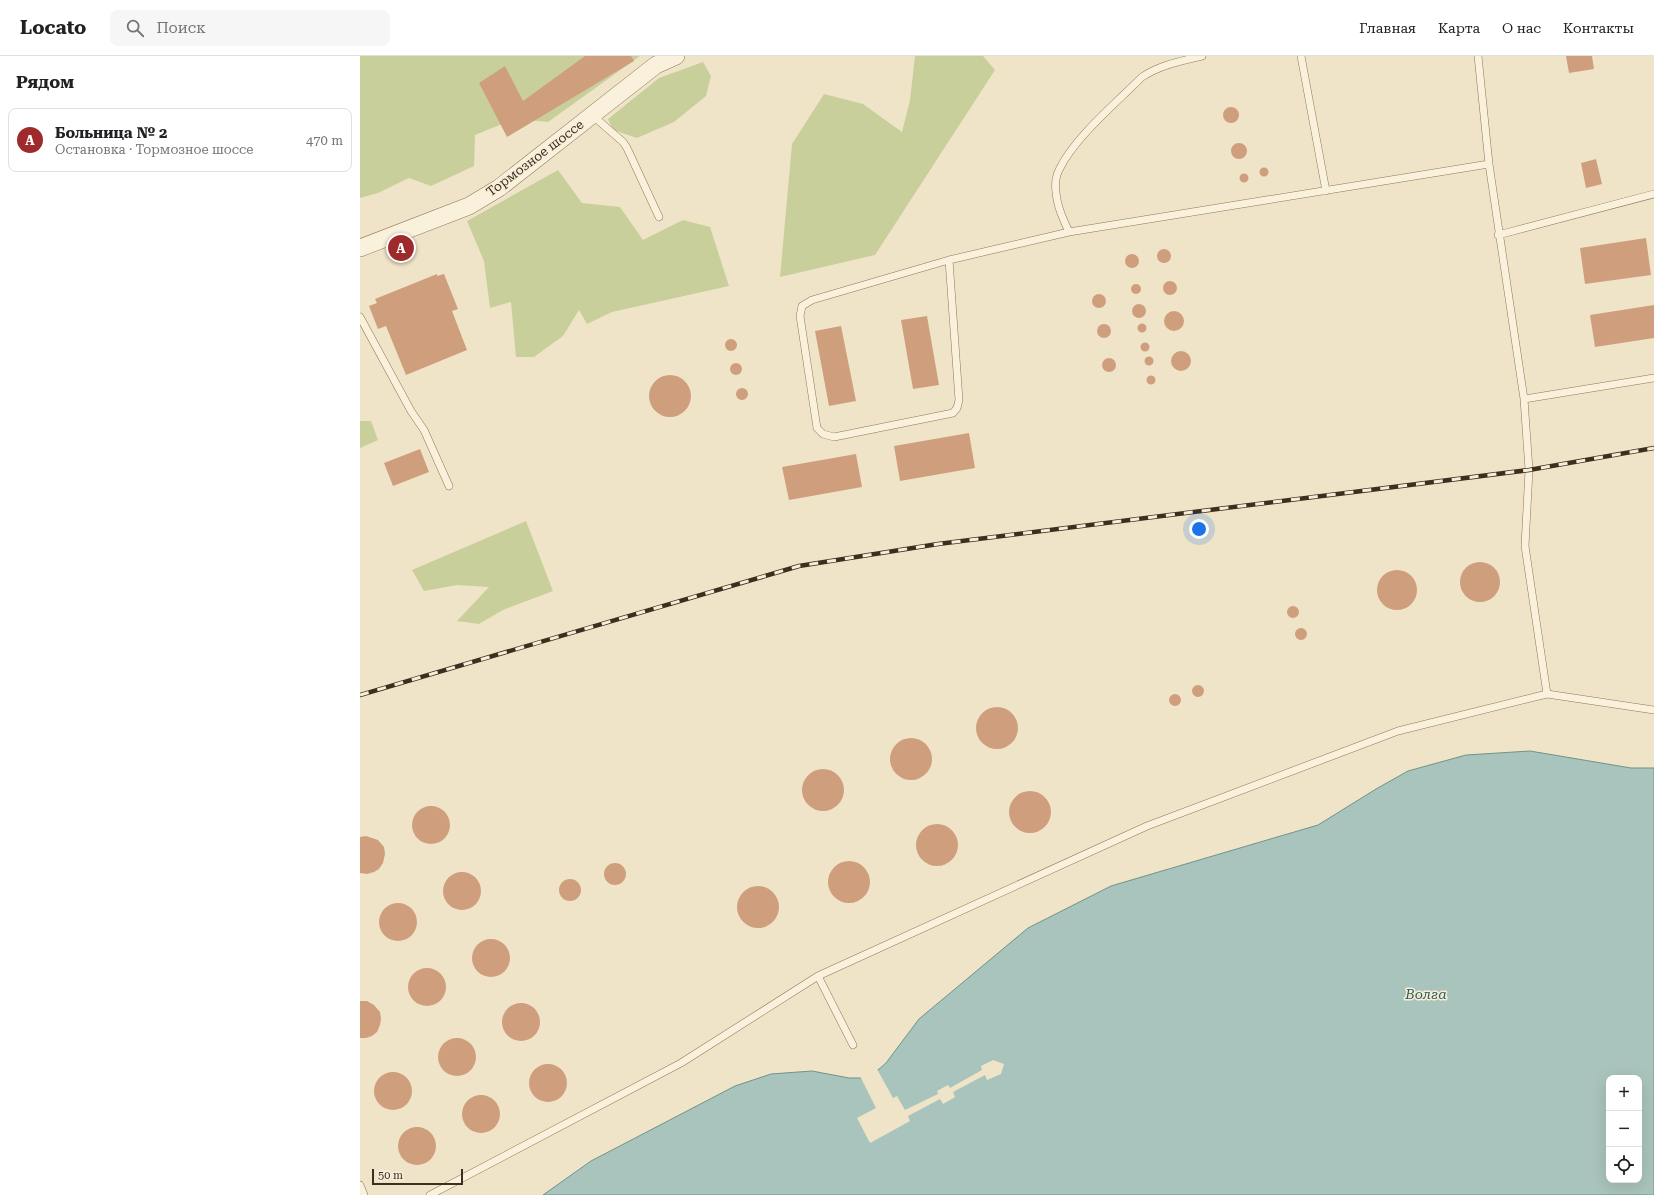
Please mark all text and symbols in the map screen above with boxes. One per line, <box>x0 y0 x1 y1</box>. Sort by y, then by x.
search box <box>110 10 390 46</box>
text: Locato <box>20 16 86 39</box>
icon: search <box>124 17 146 39</box>
text: Поиск <box>156 19 206 37</box>
text: Главная <box>1359 20 1416 36</box>
text: Карта <box>1438 20 1480 36</box>
text: О нас <box>1502 20 1541 36</box>
text: Контакты <box>1563 20 1634 36</box>
text: Рядом <box>16 72 74 92</box>
street label: Тормозное шоссе <box>483 117 587 199</box>
text: Больница № 2 <box>55 124 167 142</box>
text: A <box>25 133 35 148</box>
text: 470 m <box>306 133 343 148</box>
text: Остановка · Тормозное шоссе <box>55 142 253 157</box>
pin: A <box>388 233 414 263</box>
your location <box>1189 519 1209 539</box>
water label: Волга <box>1404 986 1447 1002</box>
map controls <box>1606 1075 1642 1183</box>
button: + <box>1606 1075 1642 1111</box>
button: − <box>1606 1111 1642 1147</box>
button: locate <box>1606 1147 1642 1183</box>
scale bar <box>372 1167 463 1186</box>
text: 50 m <box>378 1169 403 1182</box>

